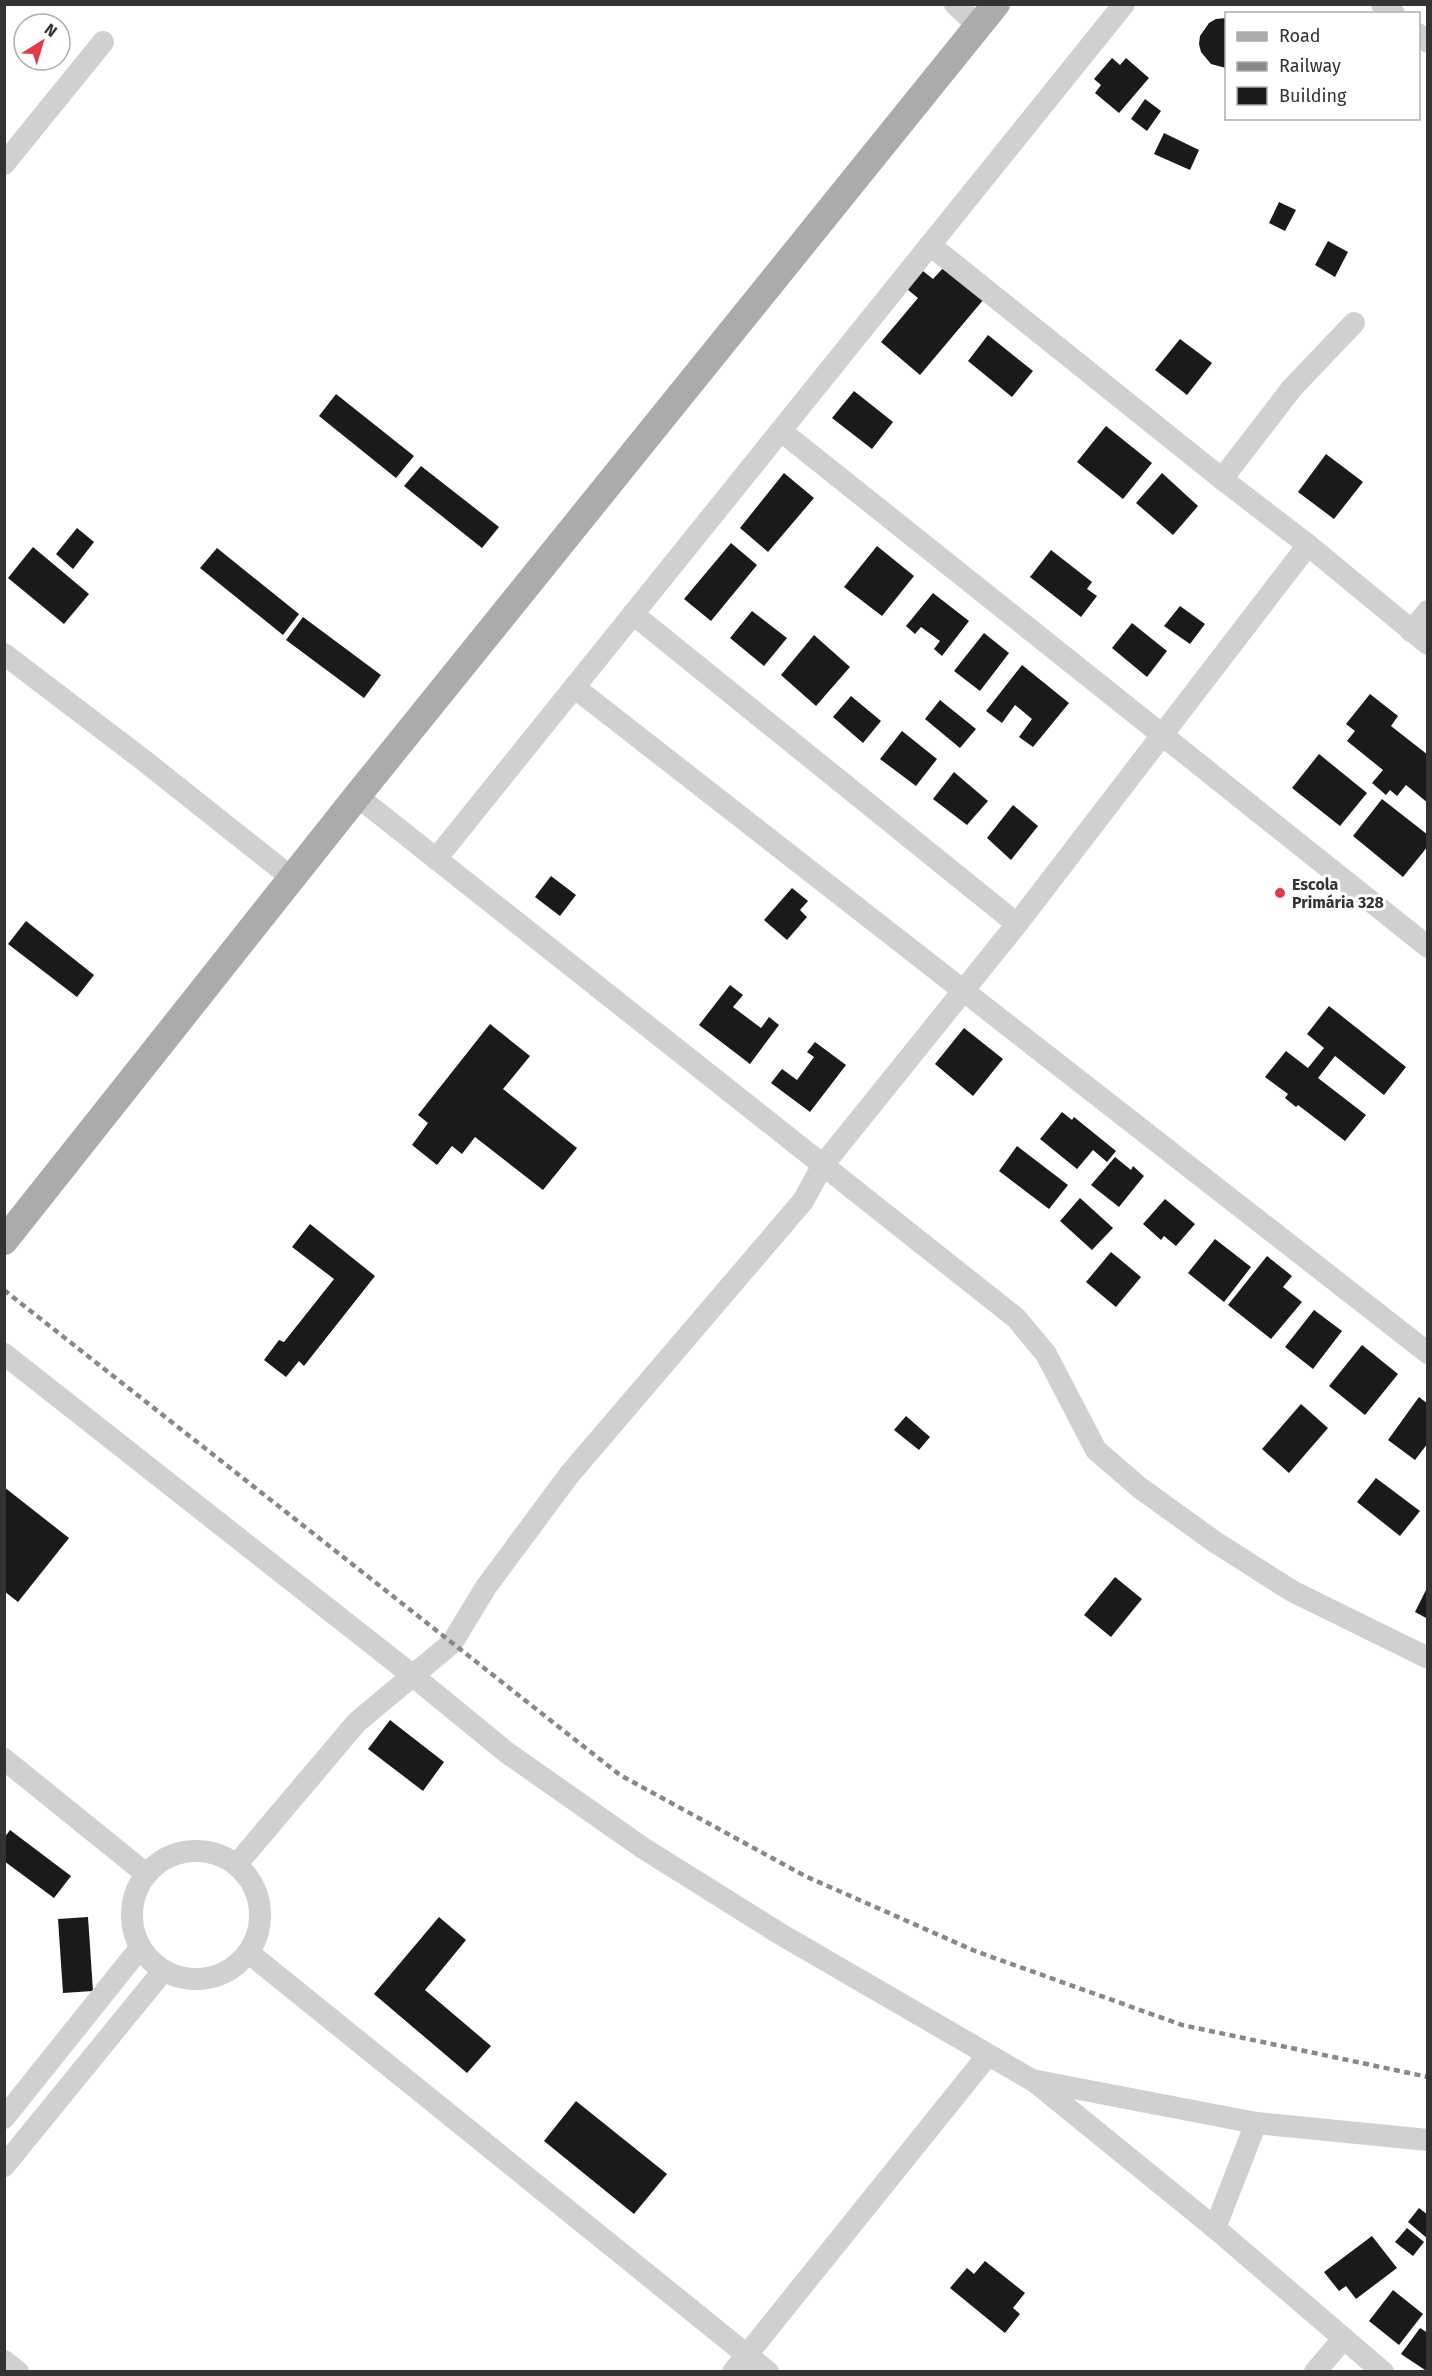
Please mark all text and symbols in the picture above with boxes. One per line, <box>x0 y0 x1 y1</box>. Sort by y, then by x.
north arrow <box>12 12 72 72</box>
legend <box>1225 12 1420 120</box>
text: N <box>41 20 61 41</box>
text: Road <box>1279 25 1321 47</box>
text: Railway <box>1279 55 1341 77</box>
text: Building <box>1279 85 1347 107</box>
place label: Escola Primária 328 <box>1292 875 1384 912</box>
marker: Escola Primária 328 <box>1273 886 1287 900</box>

